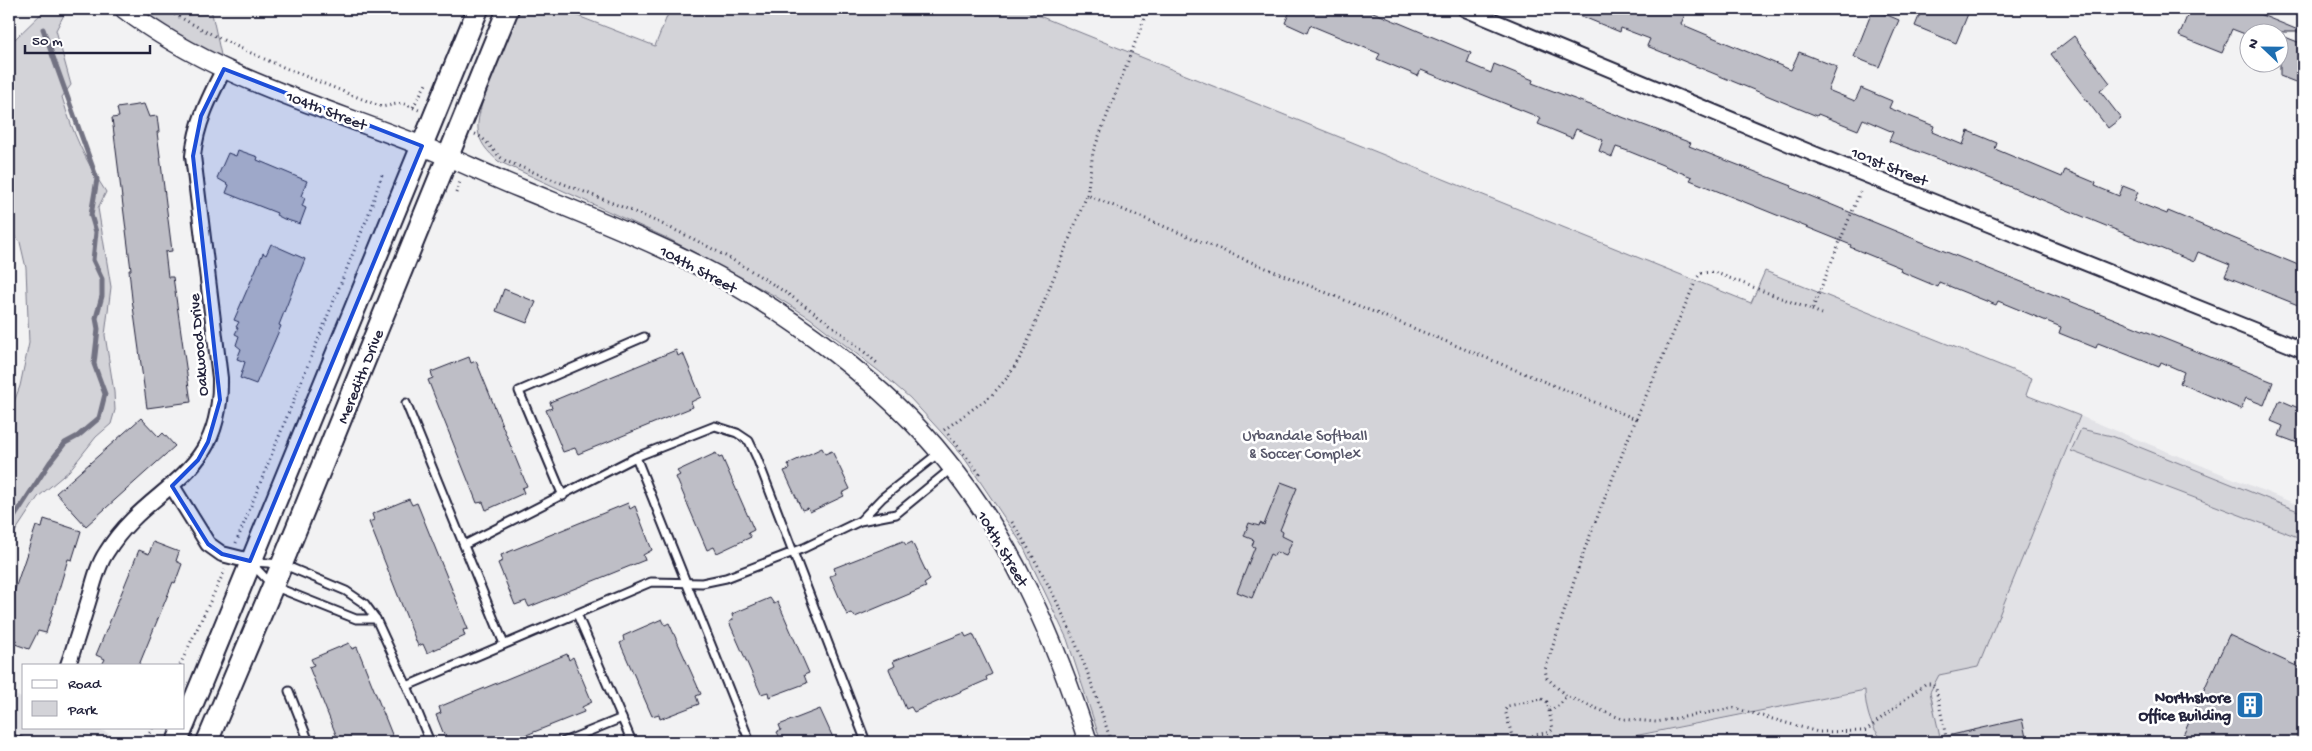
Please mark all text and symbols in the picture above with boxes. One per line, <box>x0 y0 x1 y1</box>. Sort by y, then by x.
scale bar <box>25 22 150 54</box>
north arrow <box>2240 22 2290 72</box>
text: 50 m <box>32 33 63 51</box>
text: N <box>2245 37 2264 51</box>
street label: 104th Street <box>282 88 370 137</box>
street label: 101st Street <box>1847 144 1931 193</box>
street label: 104th Street <box>655 242 741 300</box>
street label: Oakwood Drive <box>186 292 214 397</box>
street label: Meredith Drive <box>335 327 390 427</box>
park label: Urbandale Softball & Soccer Complex <box>1242 428 1368 465</box>
street label: 104th Street <box>971 508 1032 592</box>
legend <box>22 664 185 728</box>
text: Road <box>68 676 102 694</box>
place label: Northshore Office Building <box>2138 690 2232 727</box>
building icon: Northshore Office Building <box>2235 690 2265 720</box>
text: Park <box>67 702 98 720</box>

